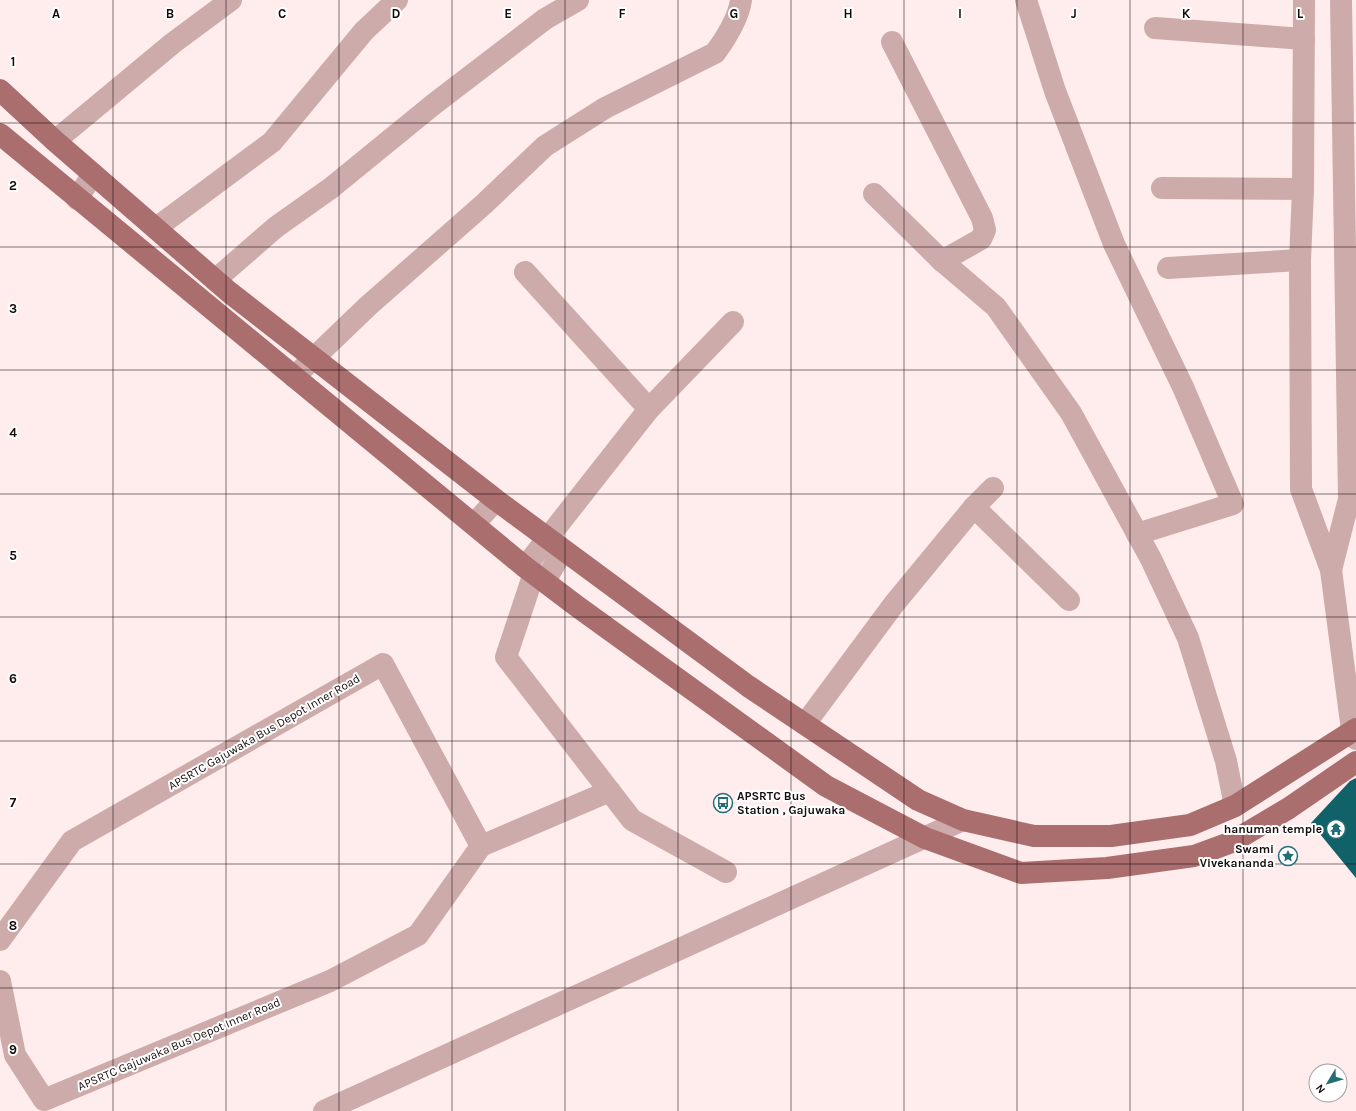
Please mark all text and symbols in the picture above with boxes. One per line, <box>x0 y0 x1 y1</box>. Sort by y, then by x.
text: A <box>52 6 60 21</box>
text: B <box>166 6 174 21</box>
text: C <box>278 6 286 21</box>
text: D <box>392 6 401 21</box>
text: E <box>504 6 512 21</box>
text: F <box>618 6 626 21</box>
text: G <box>730 6 738 21</box>
text: H <box>843 6 853 21</box>
text: I <box>958 6 962 21</box>
text: J <box>1071 6 1077 21</box>
text: K <box>1182 6 1191 21</box>
text: L <box>1297 6 1304 21</box>
text: 1 <box>11 54 15 69</box>
text: 2 <box>9 178 17 193</box>
text: 3 <box>9 301 17 316</box>
text: 4 <box>9 425 17 440</box>
text: 5 <box>9 548 17 563</box>
text: 6 <box>9 671 17 686</box>
street label: APSRTC Gajuwaka Bus Depot Inner Road <box>166 671 362 793</box>
place label: APSRTC Bus Station , Gajuwaka <box>737 789 845 817</box>
bus stop icon: APSRTC Bus Station , Gajuwaka <box>712 792 734 814</box>
text: 7 <box>10 795 17 810</box>
temple icon: hanuman temple <box>1325 818 1347 840</box>
place label: hanuman temple <box>1224 822 1322 836</box>
place label: Swami Vivekananda <box>1200 842 1274 870</box>
place icon: Swami Vivekananda <box>1277 845 1299 867</box>
text: 8 <box>9 918 17 933</box>
street label: APSRTC Gajuwaka Bus Depot Inner Road <box>75 995 283 1093</box>
text: 9 <box>9 1042 17 1057</box>
north arrow <box>1308 1063 1348 1103</box>
text: N <box>1313 1082 1328 1096</box>

